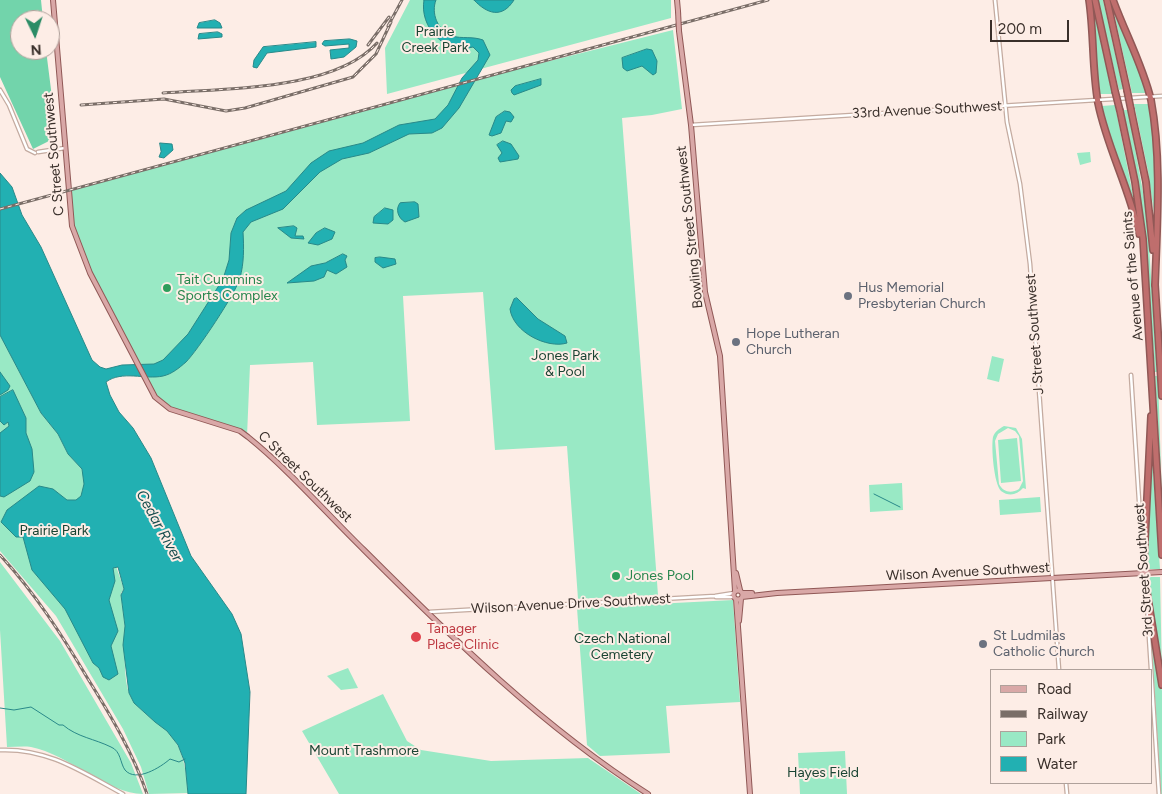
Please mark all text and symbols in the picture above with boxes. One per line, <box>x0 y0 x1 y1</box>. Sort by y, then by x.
north arrow <box>10 10 60 60</box>
scale bar <box>992 10 1071 42</box>
text: 200 m <box>998 20 1042 38</box>
park label: Prairie Creek Park <box>402 24 468 56</box>
text: N <box>30 41 42 58</box>
street label: C Street Southwest <box>40 91 68 217</box>
street label: 33rd Avenue Southwest <box>852 98 1002 122</box>
street label: Bowling Street Southwest <box>673 145 707 309</box>
street label: Avenue of the Saints <box>1119 210 1147 342</box>
place label: Tait Cummins Sports Complex <box>177 272 278 304</box>
street label: J Street Southwest <box>1022 273 1048 395</box>
place label: Hus Memorial Presbyterian Church <box>858 280 985 312</box>
marker: Tait Cummins Sports Complex <box>161 282 173 294</box>
marker: Hus Memorial Presbyterian Church <box>842 290 854 302</box>
place label: Hope Lutheran Church <box>746 326 840 358</box>
marker: Hope Lutheran Church <box>730 336 742 348</box>
park label: Jones Park & Pool <box>531 348 599 381</box>
street label: C Street Southwest <box>255 428 355 526</box>
water label: Cedar River <box>132 487 186 565</box>
street label: 3rd Street Southwest <box>1131 502 1157 638</box>
park label: Prairie Park <box>20 523 88 539</box>
street label: Wilson Avenue Southwest <box>886 559 1050 585</box>
place label: Jones Pool <box>626 568 694 584</box>
marker: Jones Pool <box>610 570 622 582</box>
street label: Wilson Avenue Drive Southwest <box>471 590 671 618</box>
place label: Tanager Place Clinic <box>427 621 499 654</box>
place label: St Ludmilas Catholic Church <box>993 628 1095 660</box>
marker: Tanager Place Clinic <box>409 630 423 644</box>
park label: Czech National Cemetery <box>574 631 670 664</box>
marker: St Ludmilas Catholic Church <box>977 638 989 650</box>
legend <box>990 669 1152 784</box>
text: Road <box>1037 680 1072 698</box>
text: Railway <box>1037 705 1088 723</box>
text: Park <box>1037 730 1066 748</box>
park label: Mount Trashmore <box>309 743 419 759</box>
text: Water <box>1037 755 1077 773</box>
park label: Hayes Field <box>787 765 859 781</box>

